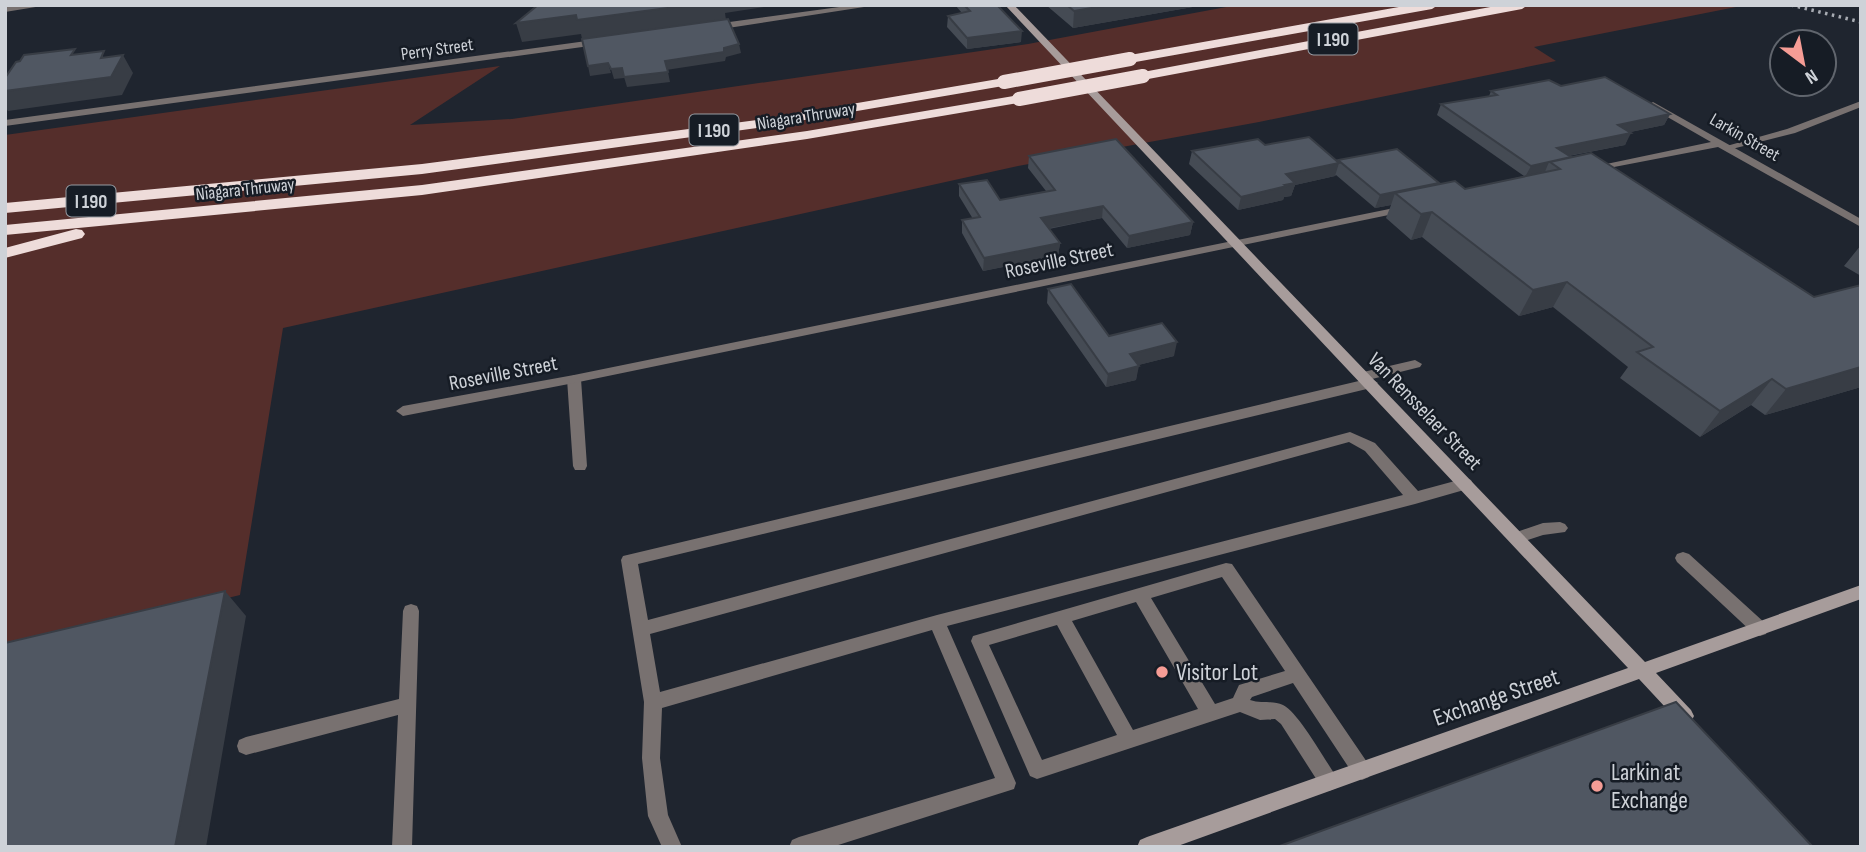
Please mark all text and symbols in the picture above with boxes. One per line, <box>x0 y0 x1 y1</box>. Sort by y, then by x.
road number: I 190 <box>1308 23 1358 54</box>
north arrow <box>1768 28 1838 98</box>
street label: Perry Street <box>399 34 475 65</box>
text: N <box>1801 64 1822 89</box>
street label: Niagara Thruway <box>755 98 857 135</box>
street label: Larkin Street <box>1706 109 1784 166</box>
road number: I 190 <box>690 114 738 146</box>
street label: Niagara Thruway <box>195 174 296 205</box>
road number: I 190 <box>66 186 116 216</box>
street label: Roseville Street <box>1003 237 1115 284</box>
street label: Van Rensselaer Street <box>1362 347 1487 475</box>
street label: Roseville Street <box>447 351 559 396</box>
place label: Visitor Lot <box>1176 658 1258 687</box>
street label: Exchange Street <box>1429 662 1563 733</box>
marker: Visitor Lot <box>1154 664 1170 680</box>
place label: Larkin at Exchange <box>1611 758 1688 815</box>
marker: Larkin at Exchange <box>1589 778 1605 794</box>

